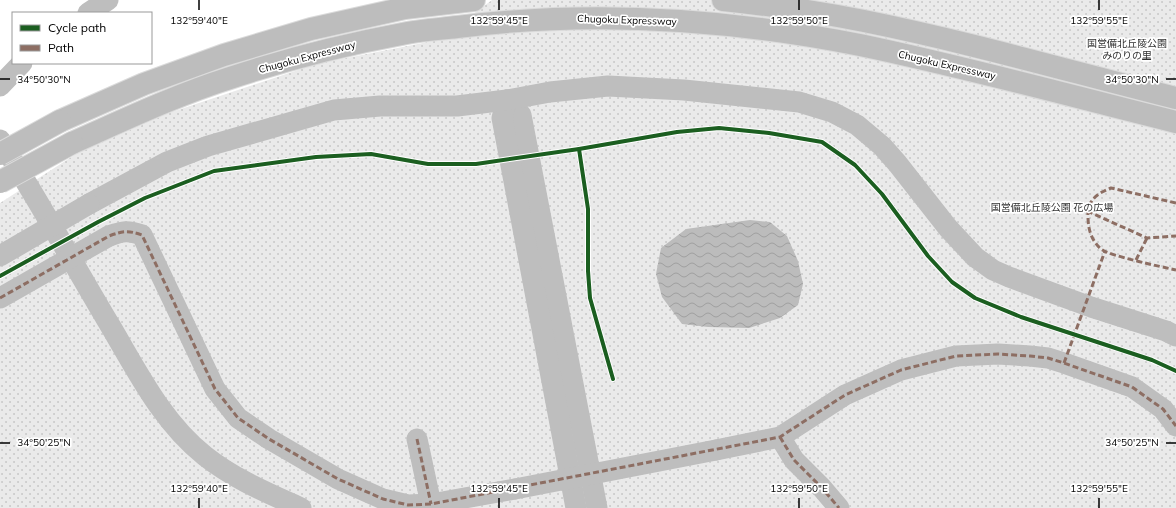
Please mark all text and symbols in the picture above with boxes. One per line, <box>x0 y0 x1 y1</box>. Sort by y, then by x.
legend <box>12 12 152 64</box>
street label: Chugoku Expressway <box>577 12 678 28</box>
text: 132°59'40"E <box>170 14 228 27</box>
text: 132°59'45"E <box>470 14 528 27</box>
text: 132°59'50"E <box>770 14 828 27</box>
text: 132°59'55"E <box>1070 14 1128 27</box>
text: Cycle path <box>48 20 106 35</box>
park label: 国営備北丘陵公園 みのりの里 <box>1087 37 1167 62</box>
street label: Chugoku Expressway <box>257 38 357 76</box>
text: Path <box>48 40 74 55</box>
street label: Chugoku Expressway <box>897 47 998 83</box>
text: 34°50'30"N <box>17 73 71 86</box>
text: 34°50'30"N <box>1105 73 1159 86</box>
park label: 国営備北丘陵公園 花の広場 <box>991 201 1113 214</box>
text: 34°50'25"N <box>17 436 71 449</box>
text: 34°50'25"N <box>1105 436 1159 449</box>
text: 132°59'40"E <box>170 482 228 495</box>
text: 132°59'45"E <box>470 482 528 495</box>
text: 132°59'50"E <box>770 482 828 495</box>
text: 132°59'55"E <box>1070 482 1128 495</box>

